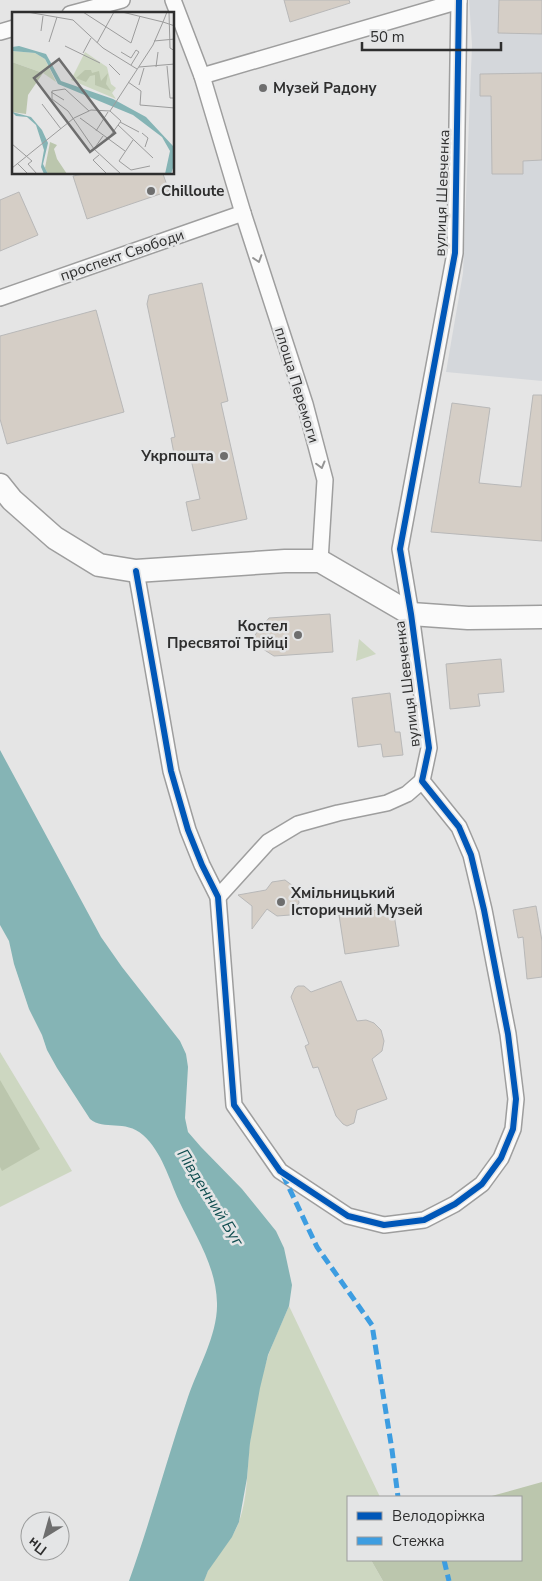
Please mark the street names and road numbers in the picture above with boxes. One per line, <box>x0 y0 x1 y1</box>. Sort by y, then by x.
street label: вулиця Шевченка <box>430 129 454 257</box>
street label: проспект Свободи <box>57 224 187 286</box>
street label: площа Перемоги <box>270 325 324 445</box>
street label: вулиця Шевченка <box>389 620 425 748</box>

